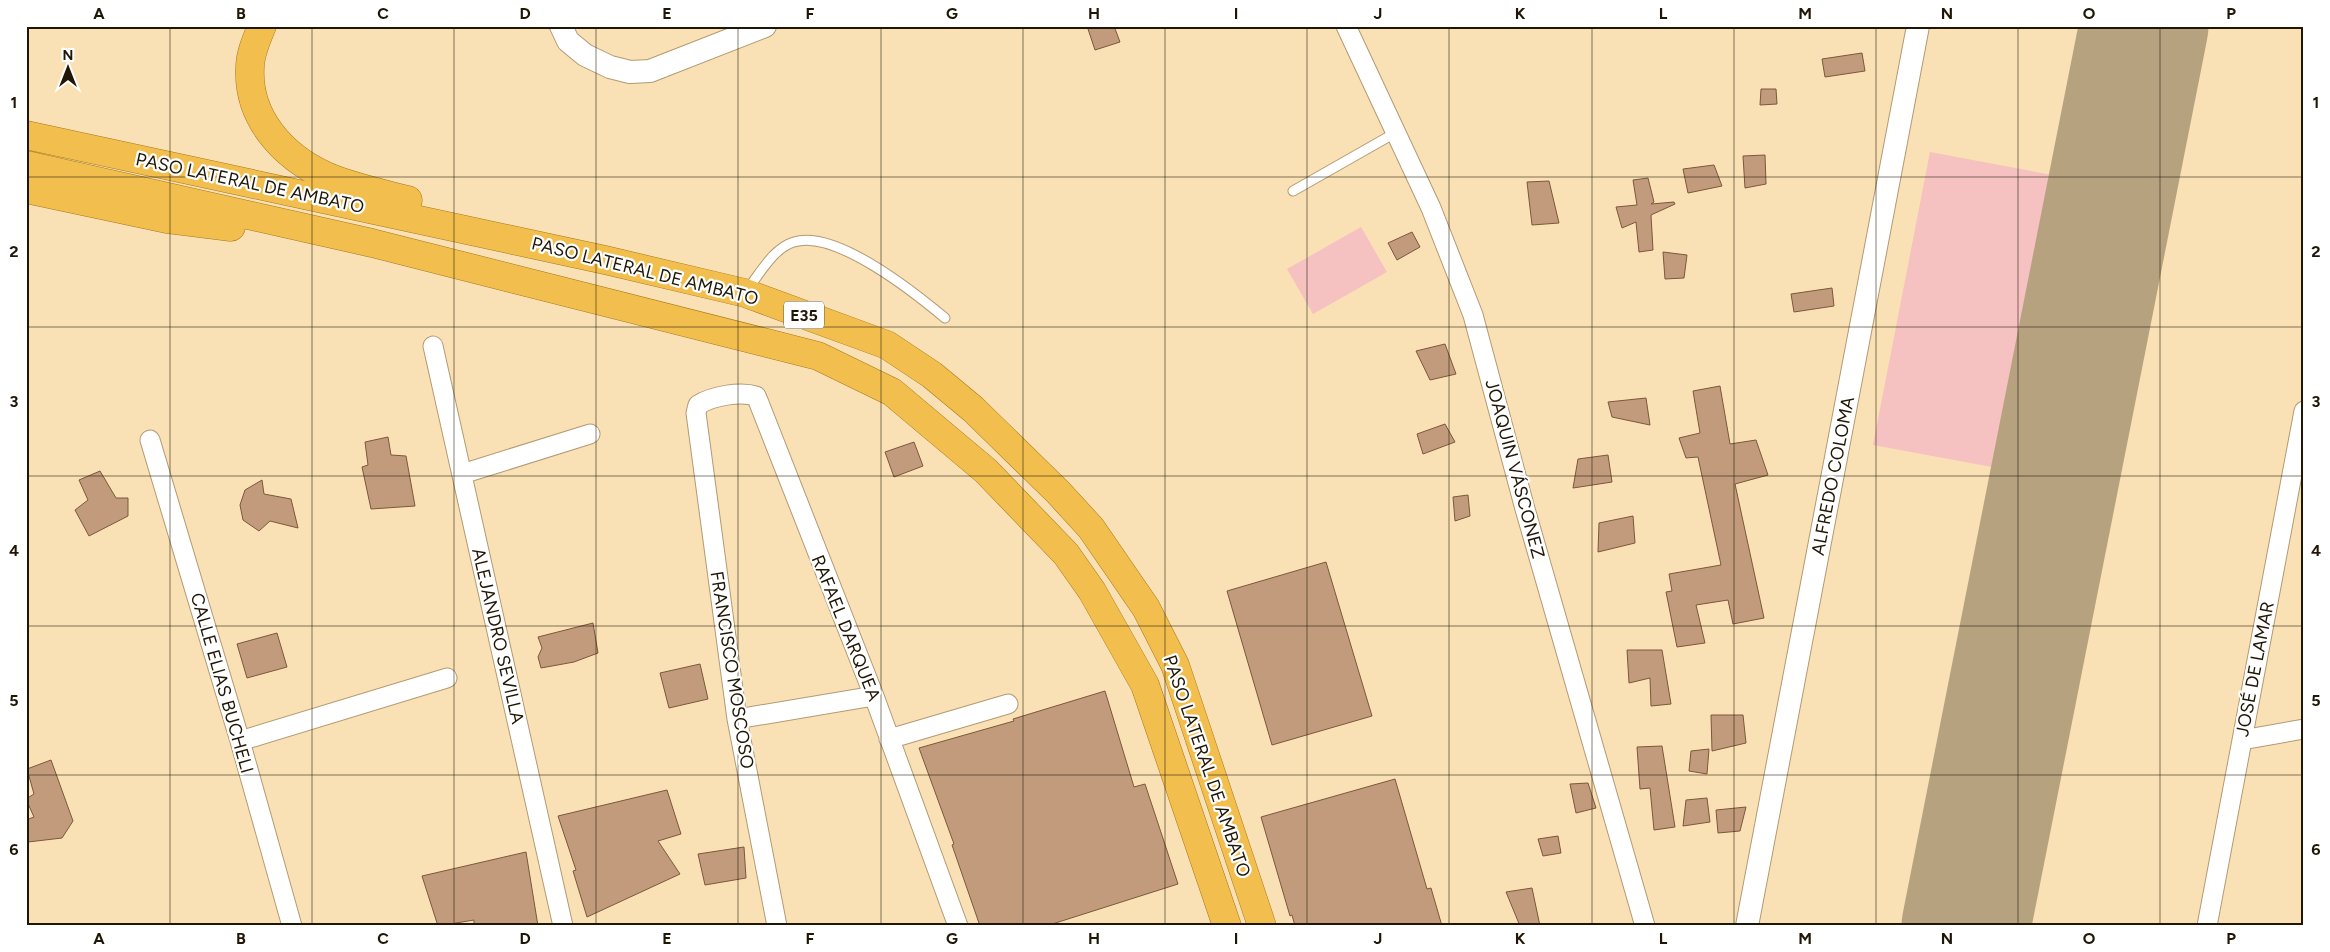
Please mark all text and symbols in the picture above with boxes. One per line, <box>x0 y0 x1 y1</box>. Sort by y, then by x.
text: A <box>93 4 105 23</box>
text: B <box>236 4 246 23</box>
text: C <box>377 4 389 23</box>
text: D <box>519 4 531 23</box>
text: E <box>662 4 672 23</box>
text: F <box>806 4 815 23</box>
text: G <box>946 4 958 23</box>
text: H <box>1088 4 1100 23</box>
text: I <box>1234 4 1238 23</box>
text: J <box>1374 4 1382 23</box>
text: K <box>1515 4 1526 23</box>
text: L <box>1659 4 1668 23</box>
text: M <box>1798 4 1812 23</box>
text: N <box>1941 4 1953 23</box>
text: O <box>2083 4 2096 23</box>
text: P <box>2226 4 2236 23</box>
north arrow <box>42 42 92 92</box>
text: N <box>63 47 73 64</box>
text: 1 <box>11 93 17 112</box>
text: 1 <box>2313 93 2319 112</box>
street label: PASO LATERAL DE AMBATO <box>134 148 366 218</box>
street label: PASO LATERAL DE AMBATO <box>529 232 761 310</box>
text: 2 <box>9 242 19 261</box>
text: 2 <box>2311 242 2321 261</box>
road number: E35 <box>784 302 824 328</box>
street label: JOAQUIN VÁSCONEZ <box>1481 377 1549 561</box>
text: 3 <box>10 392 19 411</box>
text: 3 <box>2312 392 2321 411</box>
street label: ALFREDO COLOMA <box>1807 395 1859 557</box>
text: 4 <box>9 541 19 560</box>
text: 4 <box>2311 541 2321 560</box>
street label: ALEJANDRO SEVILLA <box>467 546 529 726</box>
street label: RAFAEL DARQUEA <box>807 552 885 704</box>
street label: FRANCISCO MOSCOSO <box>706 570 758 770</box>
street label: CALLE ELIAS BUCHELI <box>186 590 258 776</box>
street label: JOSÉ DE LAMAR <box>2231 600 2279 738</box>
street label: PASO LATERAL DE AMBATO <box>1159 652 1255 880</box>
text: 5 <box>9 691 19 710</box>
text: 5 <box>2311 691 2321 710</box>
text: 6 <box>9 840 19 859</box>
text: 6 <box>2311 840 2321 859</box>
text: A <box>93 929 105 948</box>
text: B <box>236 929 246 948</box>
text: C <box>377 929 389 948</box>
text: D <box>519 929 531 948</box>
text: E <box>662 929 672 948</box>
text: F <box>806 929 815 948</box>
text: G <box>946 929 958 948</box>
text: H <box>1088 929 1100 948</box>
text: I <box>1234 929 1238 948</box>
text: J <box>1374 929 1382 948</box>
text: K <box>1515 929 1526 948</box>
text: L <box>1659 929 1668 948</box>
text: M <box>1798 929 1812 948</box>
text: N <box>1941 929 1953 948</box>
text: O <box>2083 929 2096 948</box>
text: P <box>2226 929 2236 948</box>

